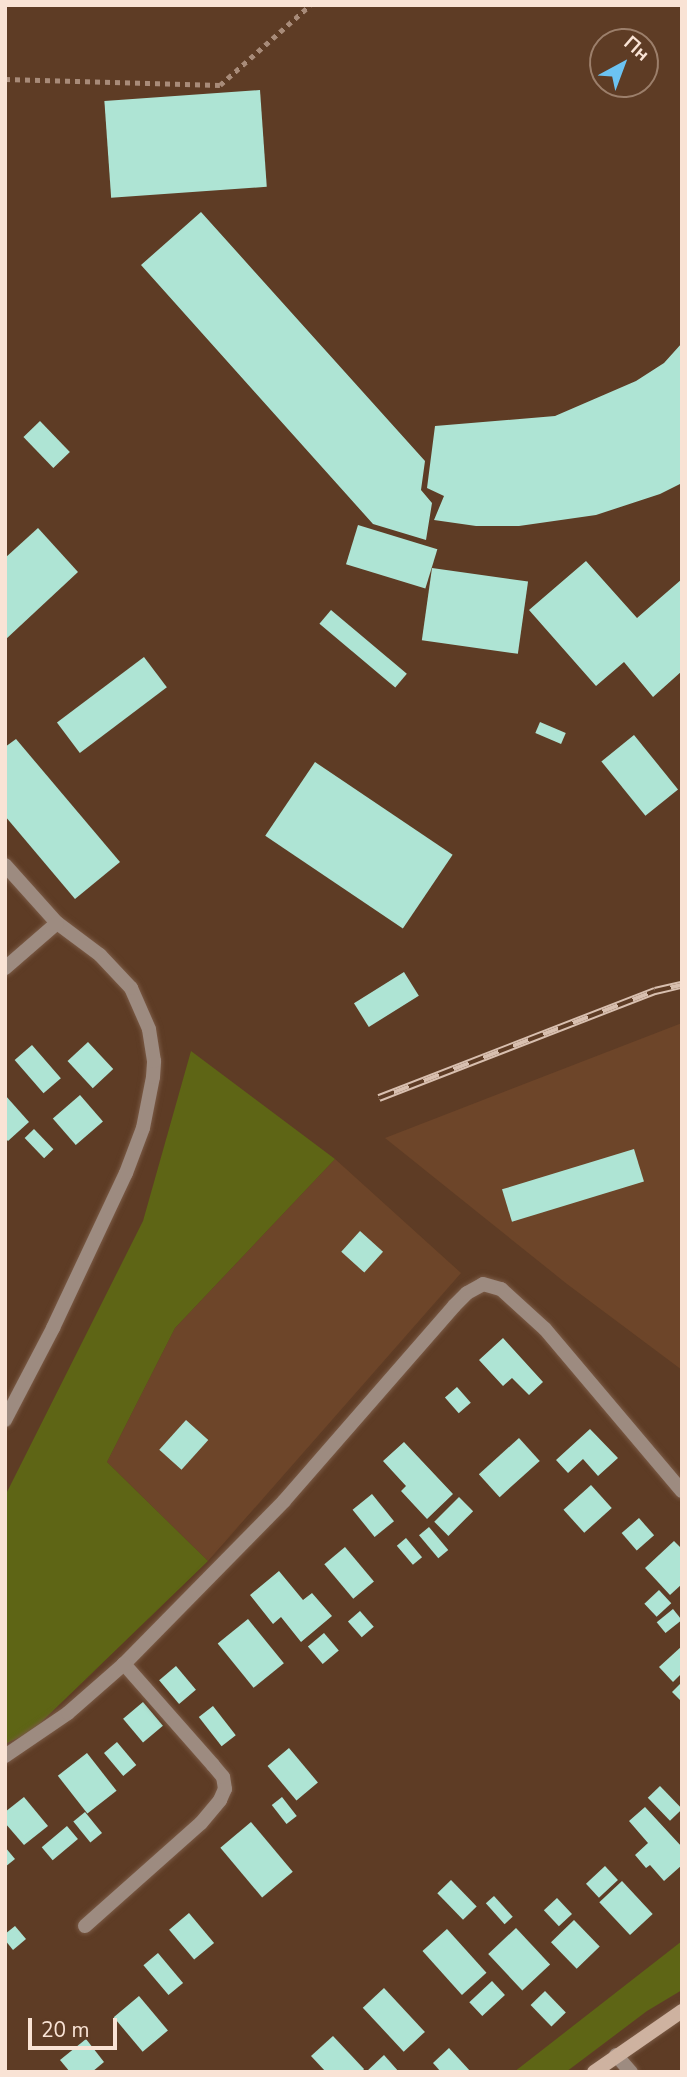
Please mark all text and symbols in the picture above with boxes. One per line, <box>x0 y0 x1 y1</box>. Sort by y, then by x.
north arrow <box>589 28 659 98</box>
text: Пн <box>618 30 655 67</box>
scale bar <box>32 2004 121 2048</box>
text: 20 m <box>41 2016 90 2044</box>

